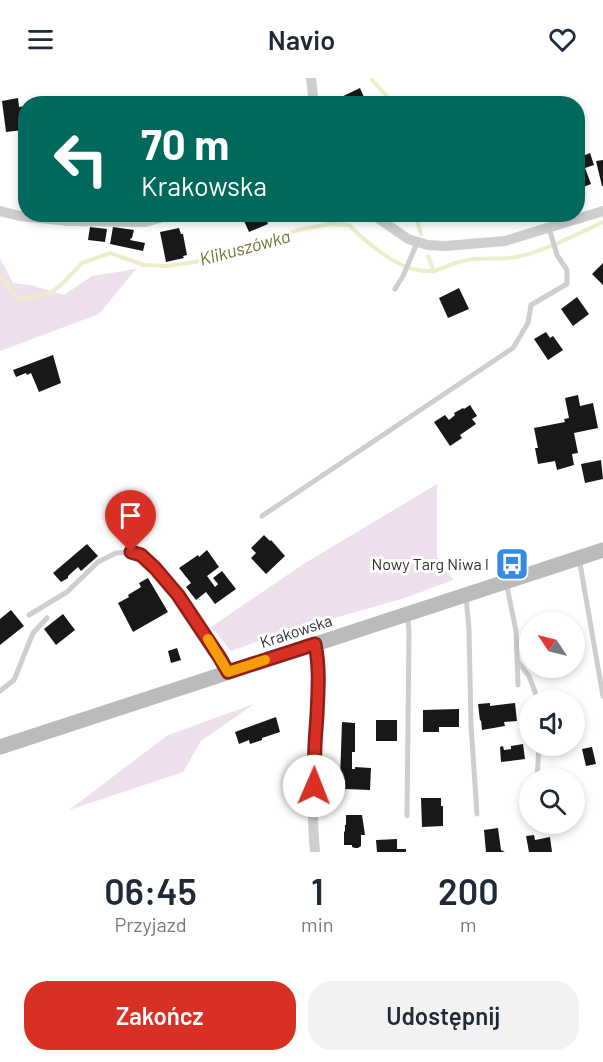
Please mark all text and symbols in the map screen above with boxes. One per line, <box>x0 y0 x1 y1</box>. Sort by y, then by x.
icon: menu <box>24 23 57 56</box>
text: Navio <box>268 23 335 55</box>
icon: heart <box>546 23 579 56</box>
text: 70 m <box>141 118 229 168</box>
icon: left <box>42 120 120 198</box>
text: Krakowska <box>141 169 267 201</box>
water label: Klikuszówka <box>197 224 293 270</box>
pin <box>105 490 156 552</box>
icon: arrive <box>114 499 147 532</box>
bus stop icon: Nowy Targ Niwa I <box>494 546 530 582</box>
place label: Nowy Targ Niwa I <box>371 554 489 573</box>
street label: Krakowska <box>257 610 334 651</box>
north arrow <box>519 612 585 678</box>
map controls <box>519 612 585 834</box>
button: sound <box>519 690 585 756</box>
position arrow <box>282 754 346 818</box>
button: search <box>519 768 585 834</box>
text: 06:45 <box>104 869 197 912</box>
text: 1 <box>311 869 324 912</box>
text: 200 <box>438 869 499 912</box>
text: Przyjazd <box>114 912 187 936</box>
text: min <box>301 912 334 936</box>
text: m <box>460 912 477 936</box>
button: Zakończ <box>24 981 296 1050</box>
button: Udostępnij <box>308 981 579 1050</box>

